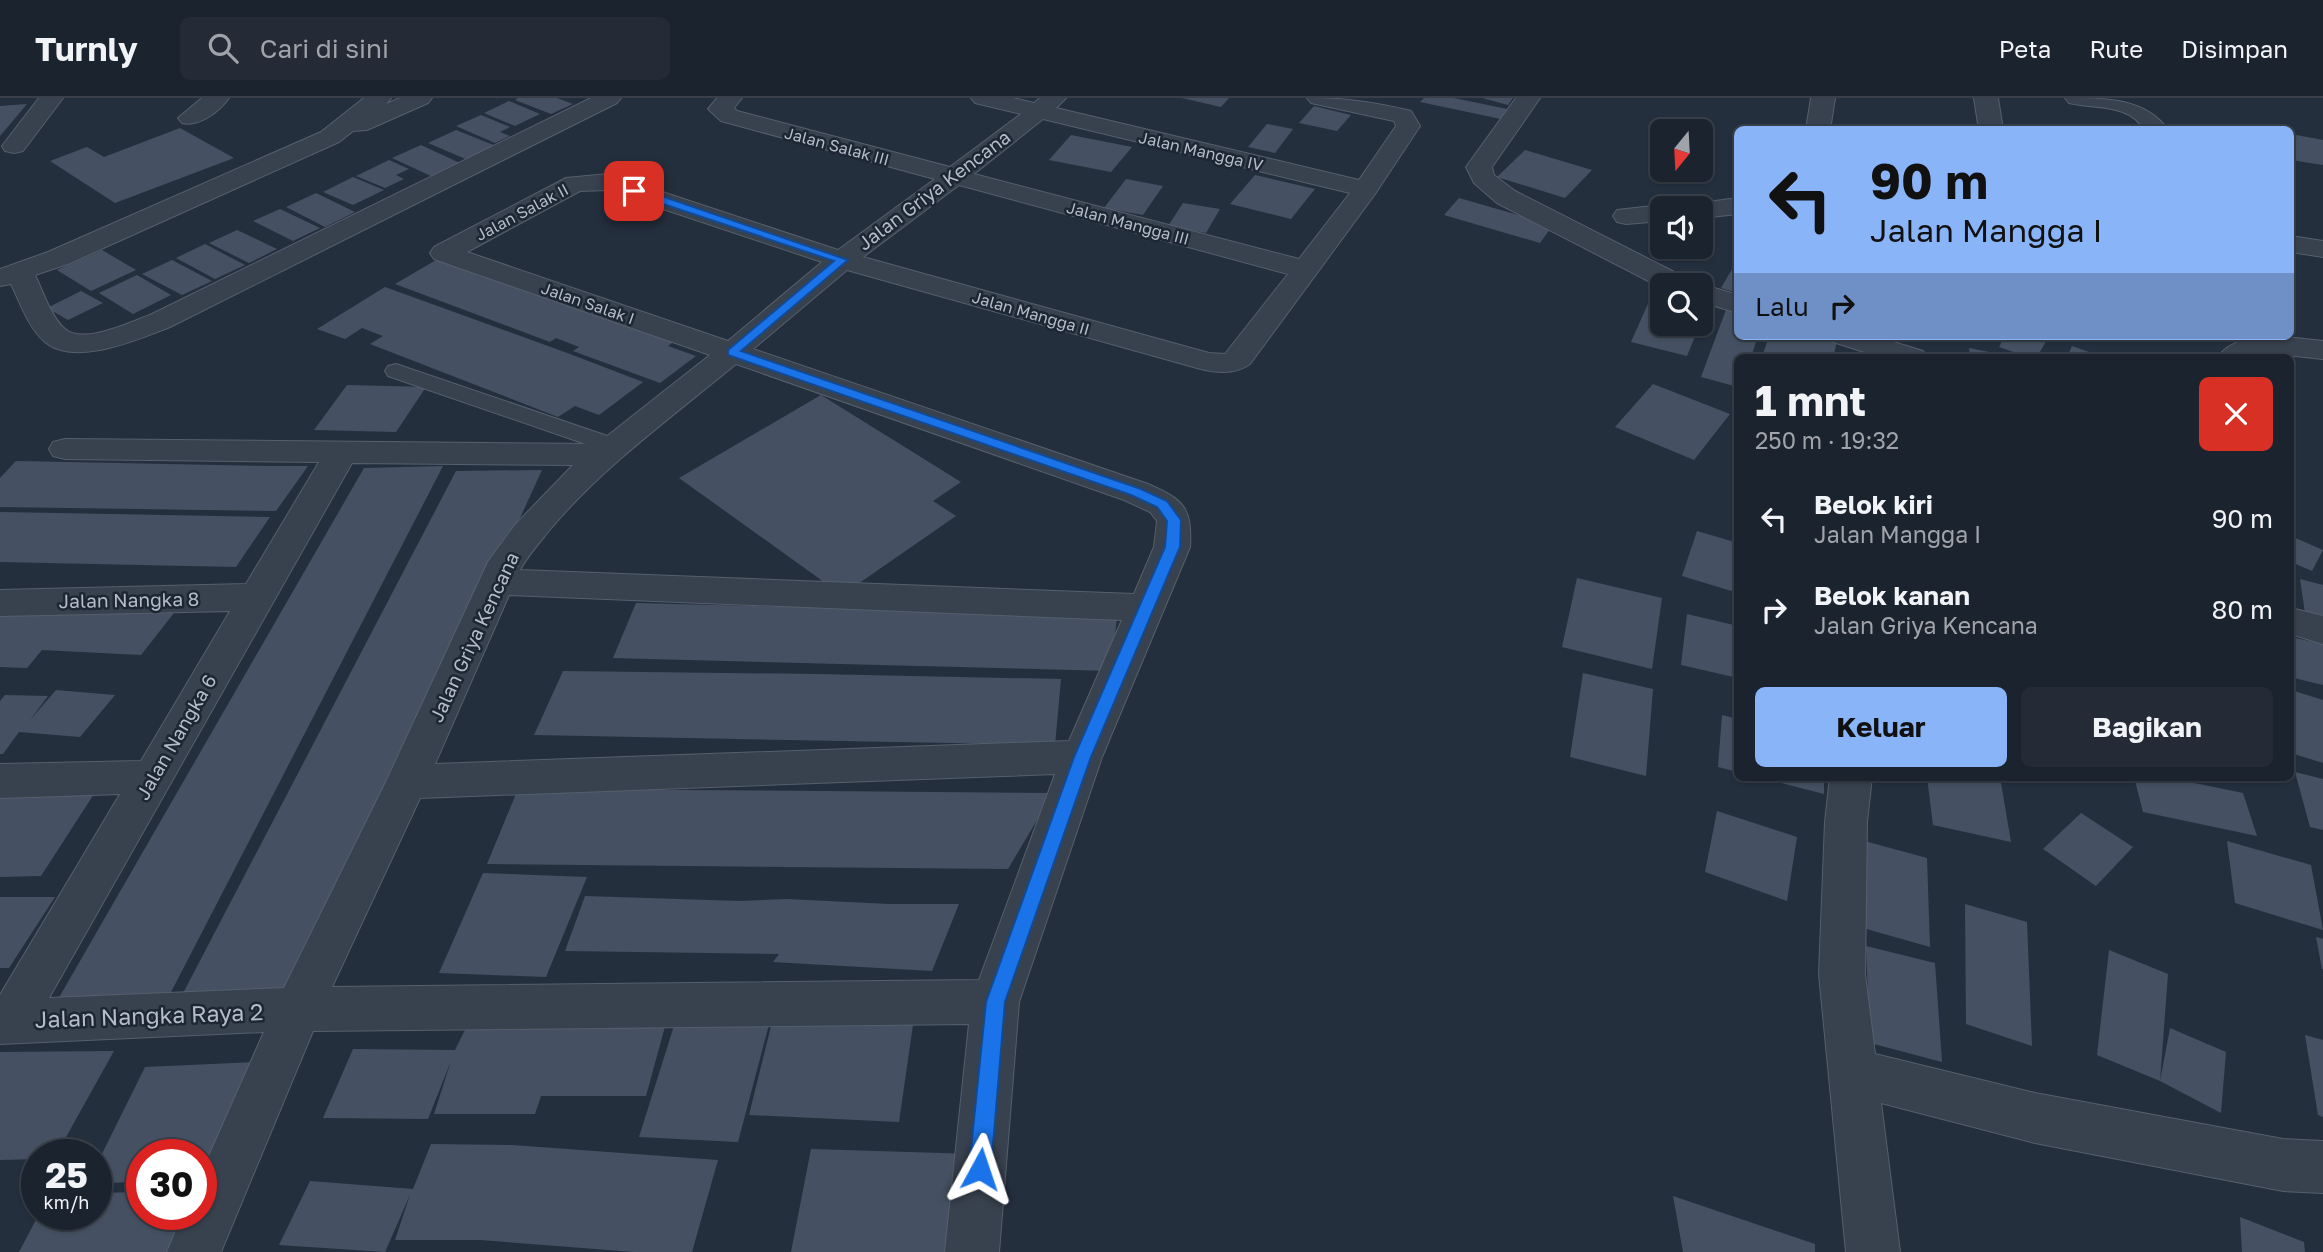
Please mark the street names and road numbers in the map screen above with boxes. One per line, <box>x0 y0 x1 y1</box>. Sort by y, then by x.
street label: Jalan Salak III <box>783 122 891 170</box>
street label: Jalan Griya Kencana <box>853 125 1014 254</box>
street label: Jalan Mangga IV <box>1137 127 1265 175</box>
street label: Jalan Salak II <box>472 179 572 245</box>
street label: Jalan Mangga III <box>1064 197 1192 249</box>
street label: Jalan Salak I <box>539 278 637 328</box>
street label: Jalan Mangga II <box>970 287 1092 339</box>
street label: Jalan Griya Kencana <box>424 548 523 725</box>
street label: Jalan Nangka 8 <box>58 587 200 612</box>
street label: Jalan Nangka 6 <box>130 670 221 803</box>
street label: Jalan Nangka Raya 2 <box>34 997 264 1033</box>

